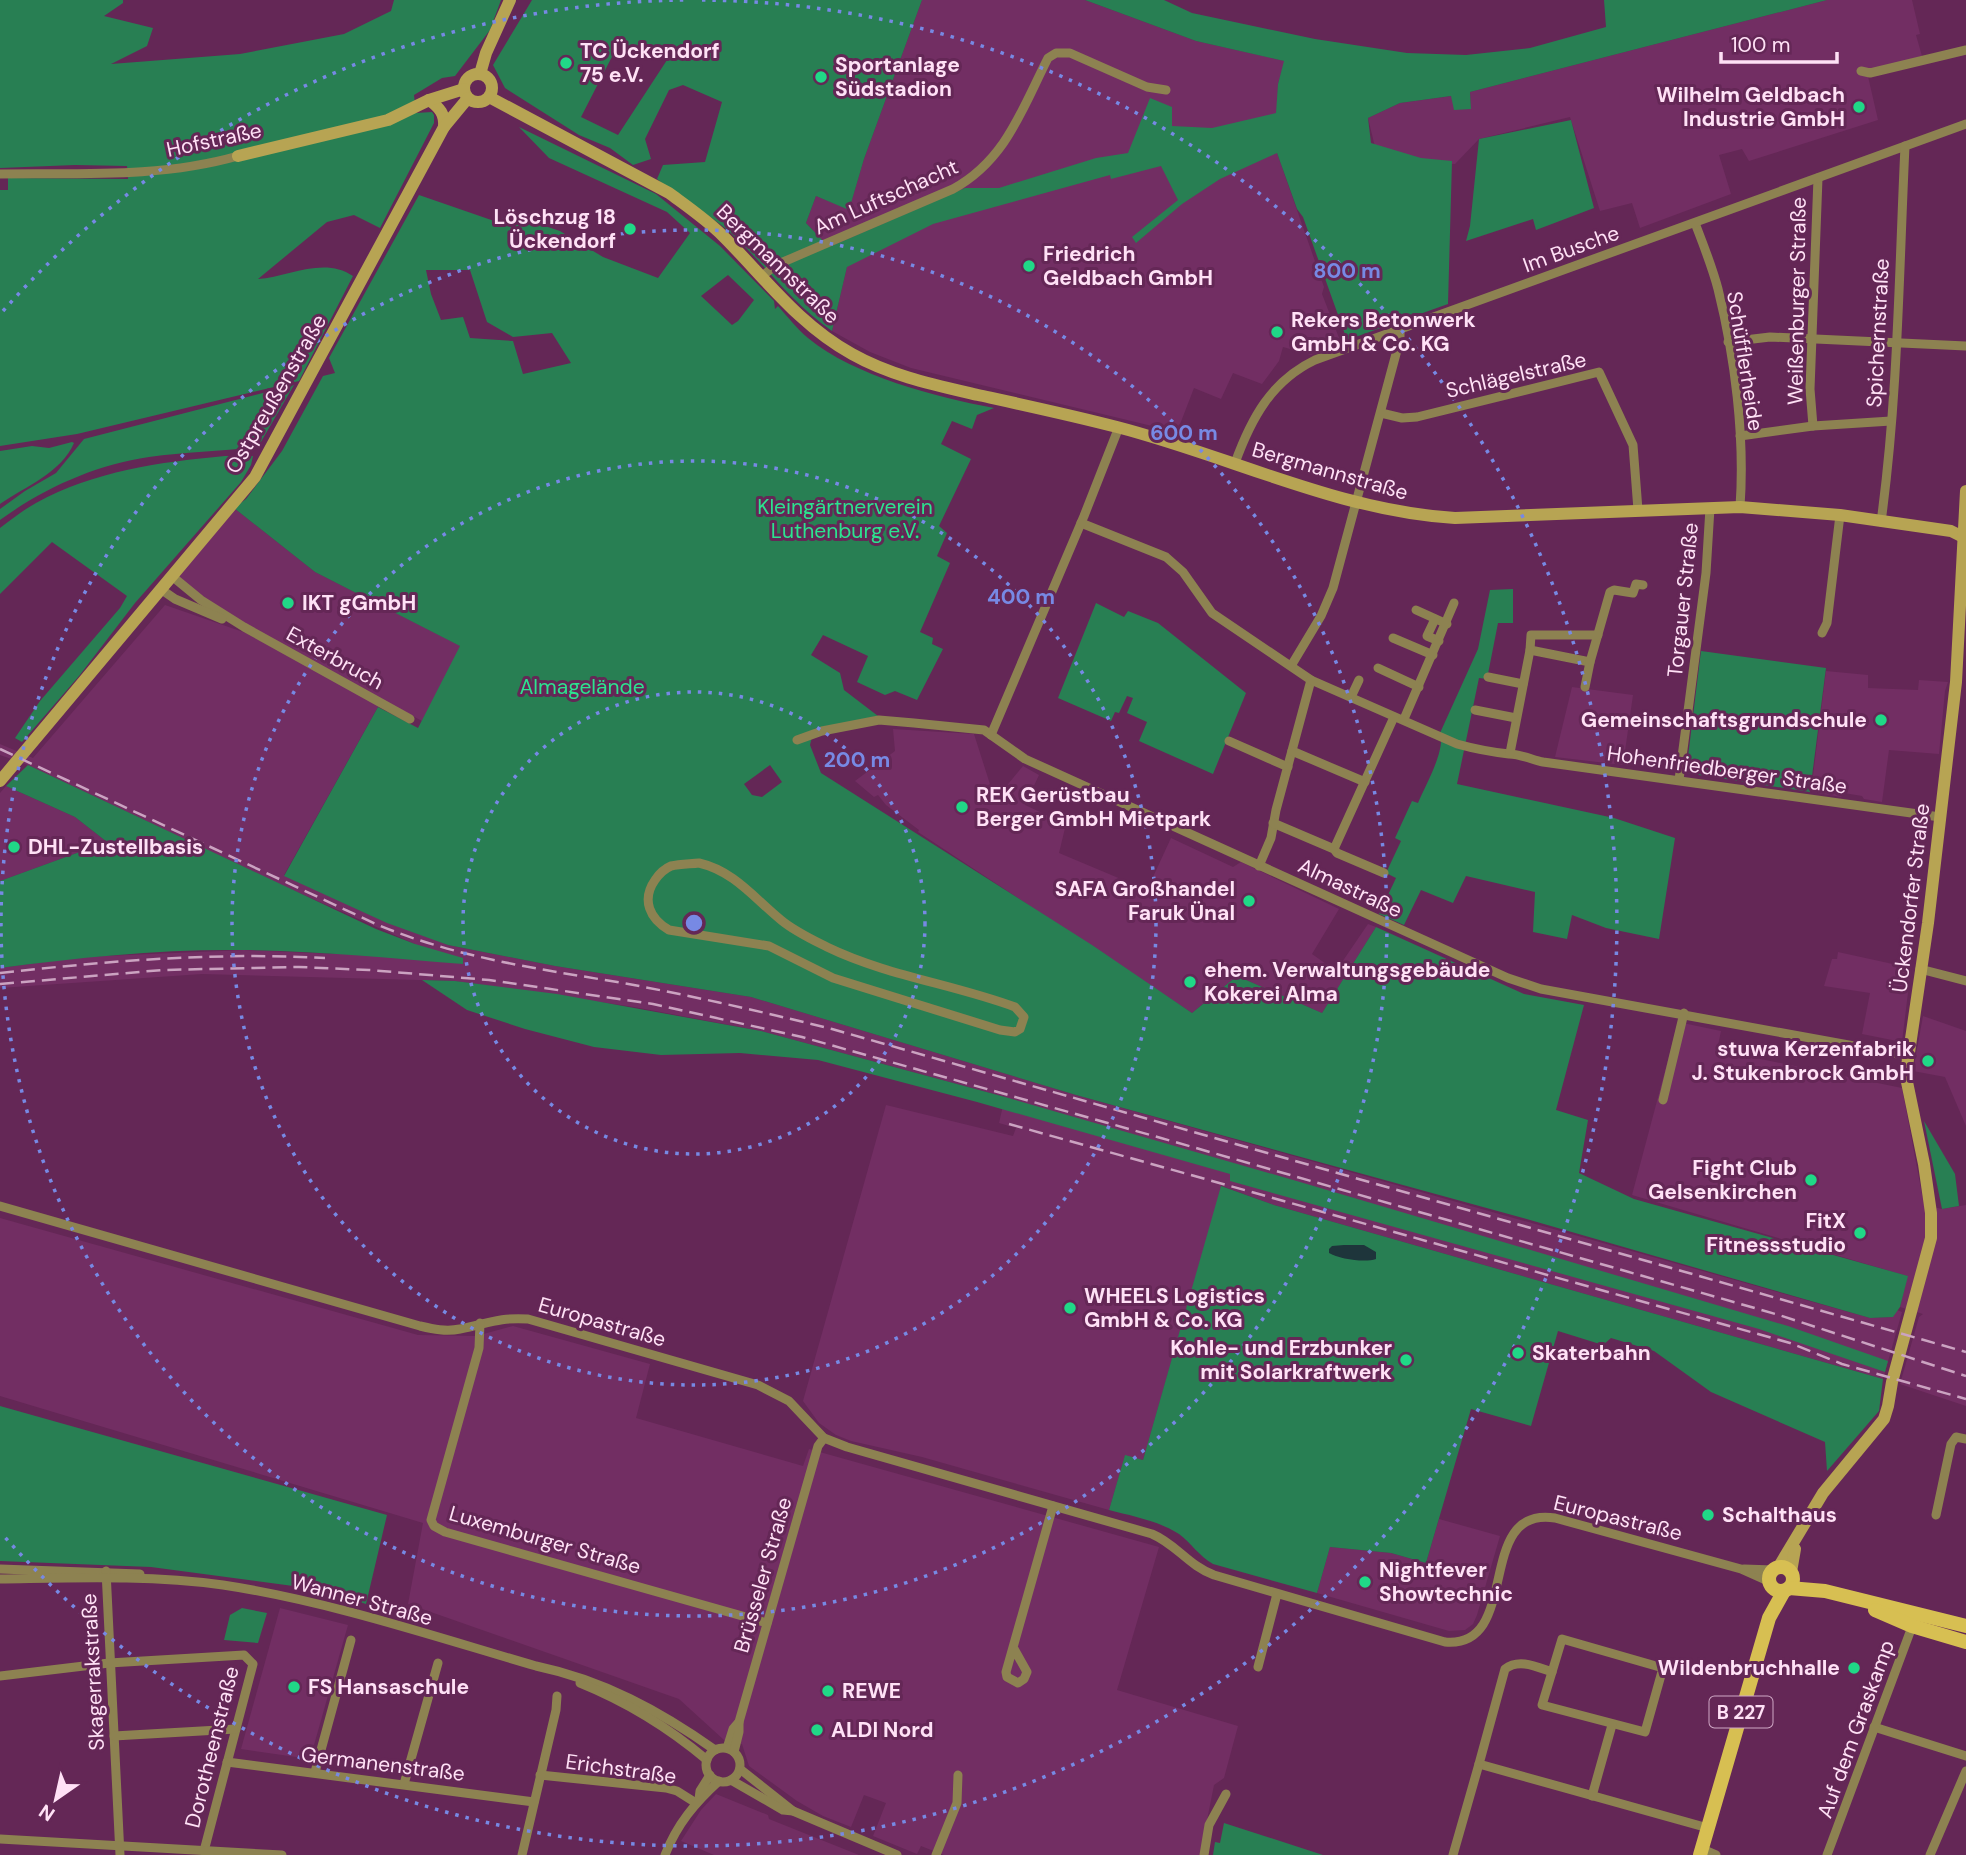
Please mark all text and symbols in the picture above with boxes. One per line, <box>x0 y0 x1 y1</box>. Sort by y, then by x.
scale bar <box>1721 21 1836 65</box>
text: 100 m <box>1731 31 1791 59</box>
place label: TC Ückendorf 75 e.V. <box>580 37 719 89</box>
place label: Sportanlage Südstadion <box>835 51 960 103</box>
marker: TC Ückendorf 75 e.V. <box>558 55 574 71</box>
marker: Sportanlage Südstadion <box>813 69 829 85</box>
place label: Wilhelm Geldbach Industrie GmbH <box>1656 81 1845 133</box>
marker: Wilhelm Geldbach Industrie GmbH <box>1851 99 1867 115</box>
street label: Hofstraße <box>164 116 264 164</box>
street label: Am Luftschacht <box>809 153 963 241</box>
street label: Weißenburger Straße <box>1781 197 1813 405</box>
street label: Bergmannstraße <box>710 198 846 330</box>
place label: Löschzug 18 Ückendorf <box>493 203 616 255</box>
street label: Im Busche <box>1519 219 1623 279</box>
marker: Löschzug 18 Ückendorf <box>622 221 638 237</box>
place label: Friedrich Geldbach GmbH <box>1043 240 1213 292</box>
text: 800 m <box>1313 257 1381 285</box>
marker: Friedrich Geldbach GmbH <box>1021 258 1037 274</box>
street label: Spichernstraße <box>1860 258 1896 408</box>
street label: Schüfflerheide <box>1720 289 1770 433</box>
place label: Rekers Betonwerk GmbH & Co. KG <box>1291 306 1476 358</box>
street label: Ostpreußenstraße <box>219 309 333 479</box>
marker: Rekers Betonwerk GmbH & Co. KG <box>1269 324 1285 340</box>
street label: Schlägelstraße <box>1443 345 1589 405</box>
text: 600 m <box>1150 419 1218 447</box>
street label: Bergmannstraße <box>1249 435 1411 507</box>
park label: Kleingärtnerverein Luthenburg e.V. <box>757 493 933 545</box>
street label: Torgauer Straße <box>1661 521 1705 679</box>
text: 400 m <box>987 583 1055 611</box>
place label: IKT gGmbH <box>302 589 416 617</box>
marker: IKT gGmbH <box>280 595 296 611</box>
street label: Exterbruch <box>281 620 389 696</box>
park label: Almagelände <box>519 673 645 701</box>
place label: Gemeinschaftsgrundschule <box>1581 706 1867 734</box>
marker: Gemeinschaftsgrundschule <box>1873 712 1889 728</box>
street label: Hohenfriedberger Straße <box>1605 739 1849 801</box>
text: 200 m <box>824 746 890 774</box>
place label: REK Gerüstbau Berger GmbH Mietpark <box>976 781 1211 833</box>
marker: REK Gerüstbau Berger GmbH Mietpark <box>954 799 970 815</box>
street label: Ückendorfer Straße <box>1886 802 1936 994</box>
place label: DHL-Zustellbasis <box>28 833 203 861</box>
marker: DHL-Zustellbasis <box>6 839 22 855</box>
street label: Almastraße <box>1293 852 1407 924</box>
place label: SAFA Großhandel Faruk Ünal <box>1055 875 1235 927</box>
marker: SAFA Großhandel Faruk Ünal <box>1241 893 1257 909</box>
centre of rings <box>682 911 706 935</box>
place label: ehem. Verwaltungsgebäude Kokerei Alma <box>1204 956 1490 1008</box>
marker: ehem. Verwaltungsgebäude Kokerei Alma <box>1182 974 1198 990</box>
place label: stuwa Kerzenfabrik J. Stukenbrock GmbH <box>1692 1035 1914 1087</box>
marker: stuwa Kerzenfabrik J. Stukenbrock GmbH <box>1920 1053 1936 1069</box>
place label: Fight Club Gelsenkirchen <box>1648 1154 1797 1206</box>
marker: Fight Club Gelsenkirchen <box>1803 1172 1819 1188</box>
place label: FitX Fitnessstudio <box>1706 1207 1846 1259</box>
marker: FitX Fitnessstudio <box>1852 1225 1868 1241</box>
place label: WHEELS Logistics GmbH & Co. KG <box>1084 1282 1265 1334</box>
street label: Europastraße <box>535 1290 669 1354</box>
marker: WHEELS Logistics GmbH & Co. KG <box>1062 1300 1078 1316</box>
place label: Kohle- und Erzbunker mit Solarkraftwerk <box>1170 1334 1392 1386</box>
place label: Skaterbahn <box>1532 1339 1651 1367</box>
marker: Skaterbahn <box>1510 1345 1526 1361</box>
marker: Kohle- und Erzbunker mit Solarkraftwerk <box>1398 1352 1414 1368</box>
street label: Europastraße <box>1551 1489 1685 1547</box>
street label: Brüsseler Straße <box>727 1494 799 1656</box>
street label: Luxemburger Straße <box>446 1499 644 1581</box>
place label: Schalthaus <box>1722 1501 1837 1529</box>
marker: Schalthaus <box>1700 1507 1716 1523</box>
place label: Nightfever Showtechnic <box>1379 1556 1513 1608</box>
street label: Wanner Straße <box>288 1568 436 1632</box>
marker: Nightfever Showtechnic <box>1357 1574 1373 1590</box>
street label: Skagerrakstraße <box>75 1593 111 1751</box>
street label: Auf dem Graskamp <box>1811 1636 1901 1822</box>
place label: Wildenbruchhalle <box>1658 1654 1840 1682</box>
marker: Wildenbruchhalle <box>1846 1660 1862 1676</box>
street label: Dorotheenstraße <box>178 1663 246 1831</box>
place label: FS Hansaschule <box>308 1673 469 1701</box>
place label: REWE <box>842 1677 901 1705</box>
marker: FS Hansaschule <box>286 1679 302 1695</box>
marker: REWE <box>820 1683 836 1699</box>
road number: B 227 <box>1710 1696 1772 1728</box>
place label: ALDI Nord <box>831 1716 933 1744</box>
marker: ALDI Nord <box>809 1722 825 1738</box>
street label: Germanenstraße <box>300 1740 467 1788</box>
street label: Erichstraße <box>564 1747 678 1791</box>
north arrow <box>21 1764 91 1834</box>
text: N <box>34 1798 60 1827</box>

